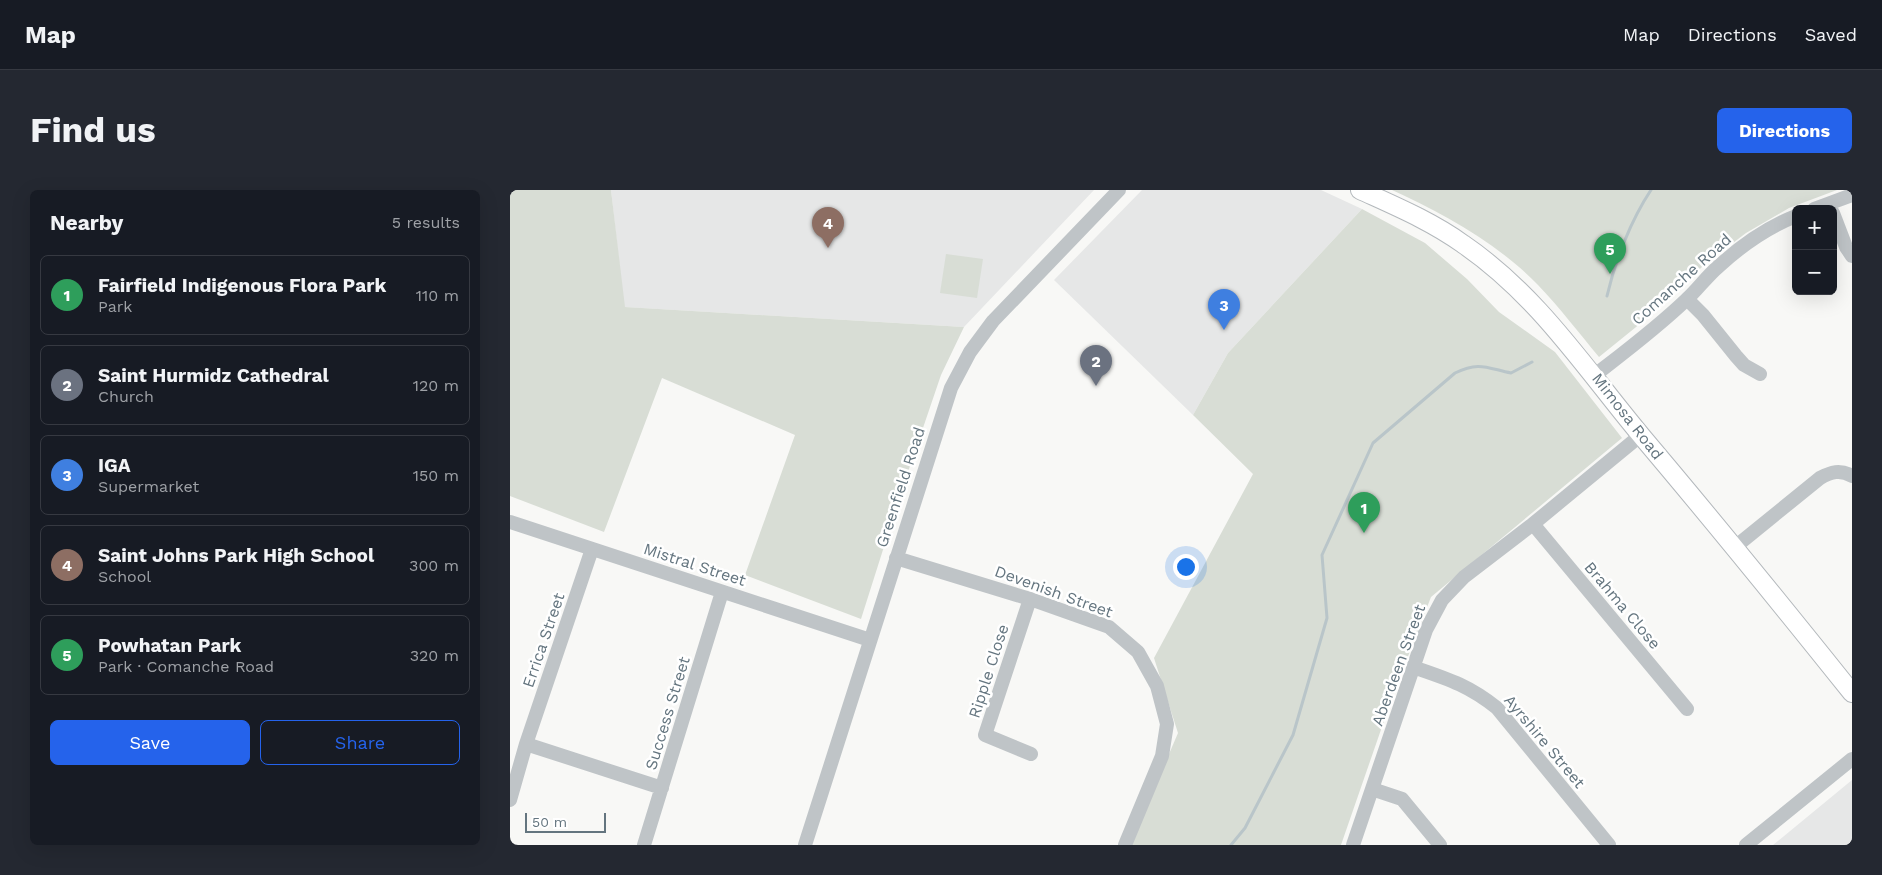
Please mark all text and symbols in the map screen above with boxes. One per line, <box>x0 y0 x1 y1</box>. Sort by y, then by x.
text: Map <box>25 21 76 49</box>
text: Map <box>1623 24 1660 45</box>
text: Directions <box>1688 24 1777 45</box>
text: Saved <box>1805 24 1857 45</box>
button: Directions <box>1717 108 1852 153</box>
text: Find us <box>30 109 156 151</box>
map controls <box>1792 205 1837 295</box>
button: + <box>1792 205 1837 250</box>
pin: 4 <box>812 207 844 248</box>
text: Nearby <box>50 210 123 235</box>
text: 5 results <box>392 213 460 232</box>
street label: Comanche Road <box>1628 230 1735 329</box>
pin: 5 <box>1594 233 1626 274</box>
button: − <box>1792 250 1837 295</box>
text: Fairfield Indigenous Flora Park <box>98 274 386 297</box>
text: 1 <box>64 286 70 305</box>
text: 110 m <box>416 286 459 305</box>
pin: 3 <box>1208 289 1240 330</box>
text: Park <box>98 297 132 316</box>
pin: 2 <box>1080 345 1112 386</box>
text: Saint Hurmidz Cathedral <box>98 364 329 387</box>
street label: Mimosa Road <box>1588 369 1667 463</box>
text: 2 <box>62 376 72 395</box>
text: 120 m <box>413 376 459 395</box>
text: Church <box>98 387 154 406</box>
street label: Greenfield Road <box>872 425 929 550</box>
text: IGA <box>98 454 131 477</box>
text: 3 <box>62 466 72 485</box>
text: 150 m <box>413 466 459 485</box>
text: Supermarket <box>98 477 199 496</box>
pin: 1 <box>1348 492 1380 533</box>
street label: Mistral Street <box>641 539 749 590</box>
text: Saint Johns Park High School <box>98 544 374 567</box>
your location <box>1173 554 1199 580</box>
text: 4 <box>62 556 72 575</box>
text: 300 m <box>409 556 459 575</box>
street label: Brahma Close <box>1581 558 1665 653</box>
street label: Devenish Street <box>992 561 1116 622</box>
text: School <box>98 567 151 586</box>
street label: Errica Street <box>518 590 569 690</box>
street label: Aberdeen Street <box>1368 601 1429 729</box>
street label: Ripple Close <box>964 622 1013 721</box>
text: Powhatan Park <box>98 634 241 657</box>
text: 5 <box>62 646 72 665</box>
text: 320 m <box>410 646 459 665</box>
street label: Success Street <box>641 654 694 772</box>
text: Park · Comanche Road <box>98 657 274 676</box>
street label: Ayrshire Street <box>1500 691 1589 792</box>
button: Save <box>50 720 250 765</box>
button: Share <box>260 720 460 765</box>
scale bar <box>525 810 606 833</box>
text: 50 m <box>532 814 567 830</box>

